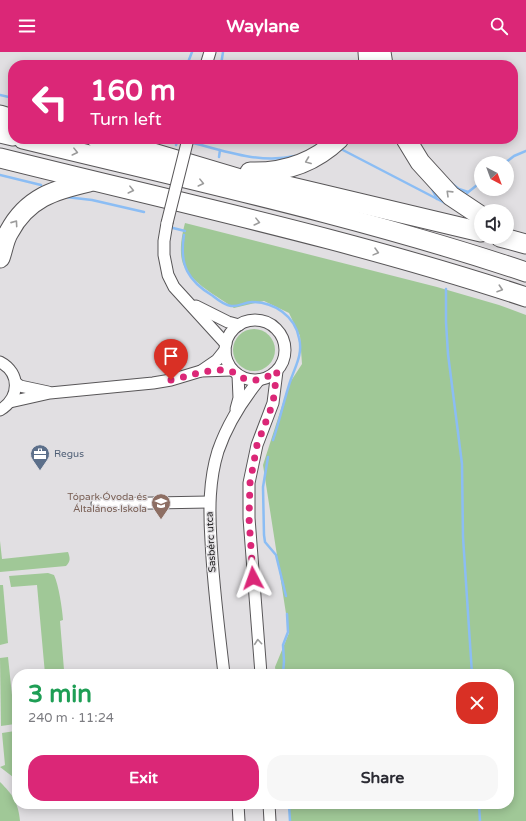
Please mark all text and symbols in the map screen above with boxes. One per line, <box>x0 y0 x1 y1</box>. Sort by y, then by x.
icon: menu <box>16 15 38 37</box>
text: Waylane <box>227 15 299 37</box>
icon: search <box>488 15 510 37</box>
text: 160 m <box>90 74 176 108</box>
icon: left <box>24 76 76 128</box>
text: Turn left <box>90 108 162 130</box>
one-way arrow <box>71 147 78 155</box>
north arrow <box>474 156 514 196</box>
map controls <box>474 156 514 244</box>
one-way arrow <box>304 157 311 165</box>
one-way arrow <box>198 178 204 186</box>
one-way arrow <box>127 186 134 194</box>
one-way arrow <box>446 191 454 198</box>
button: sound <box>474 204 514 244</box>
one-way arrow <box>253 217 260 226</box>
one-way arrow <box>10 220 17 227</box>
one-way arrow <box>372 247 379 256</box>
one-way arrow <box>497 284 504 292</box>
pin <box>154 339 188 380</box>
icon: arrive <box>160 345 182 367</box>
office icon: Regus <box>29 443 51 471</box>
place label: Regus <box>54 448 84 460</box>
place label: Tópark Óvoda és Általános Iskola <box>67 491 147 515</box>
school or university icon: Tópark Óvoda és Általános Iskola <box>150 492 172 520</box>
street label: Sasbérc utca <box>203 511 219 573</box>
position arrow <box>232 557 274 599</box>
one-way arrow <box>254 639 263 645</box>
text: 3 min <box>28 680 92 709</box>
button: close <box>456 682 498 724</box>
text: 240 m · 11:24 <box>28 710 114 726</box>
button: Exit <box>28 755 259 801</box>
button: Share <box>267 755 498 801</box>

